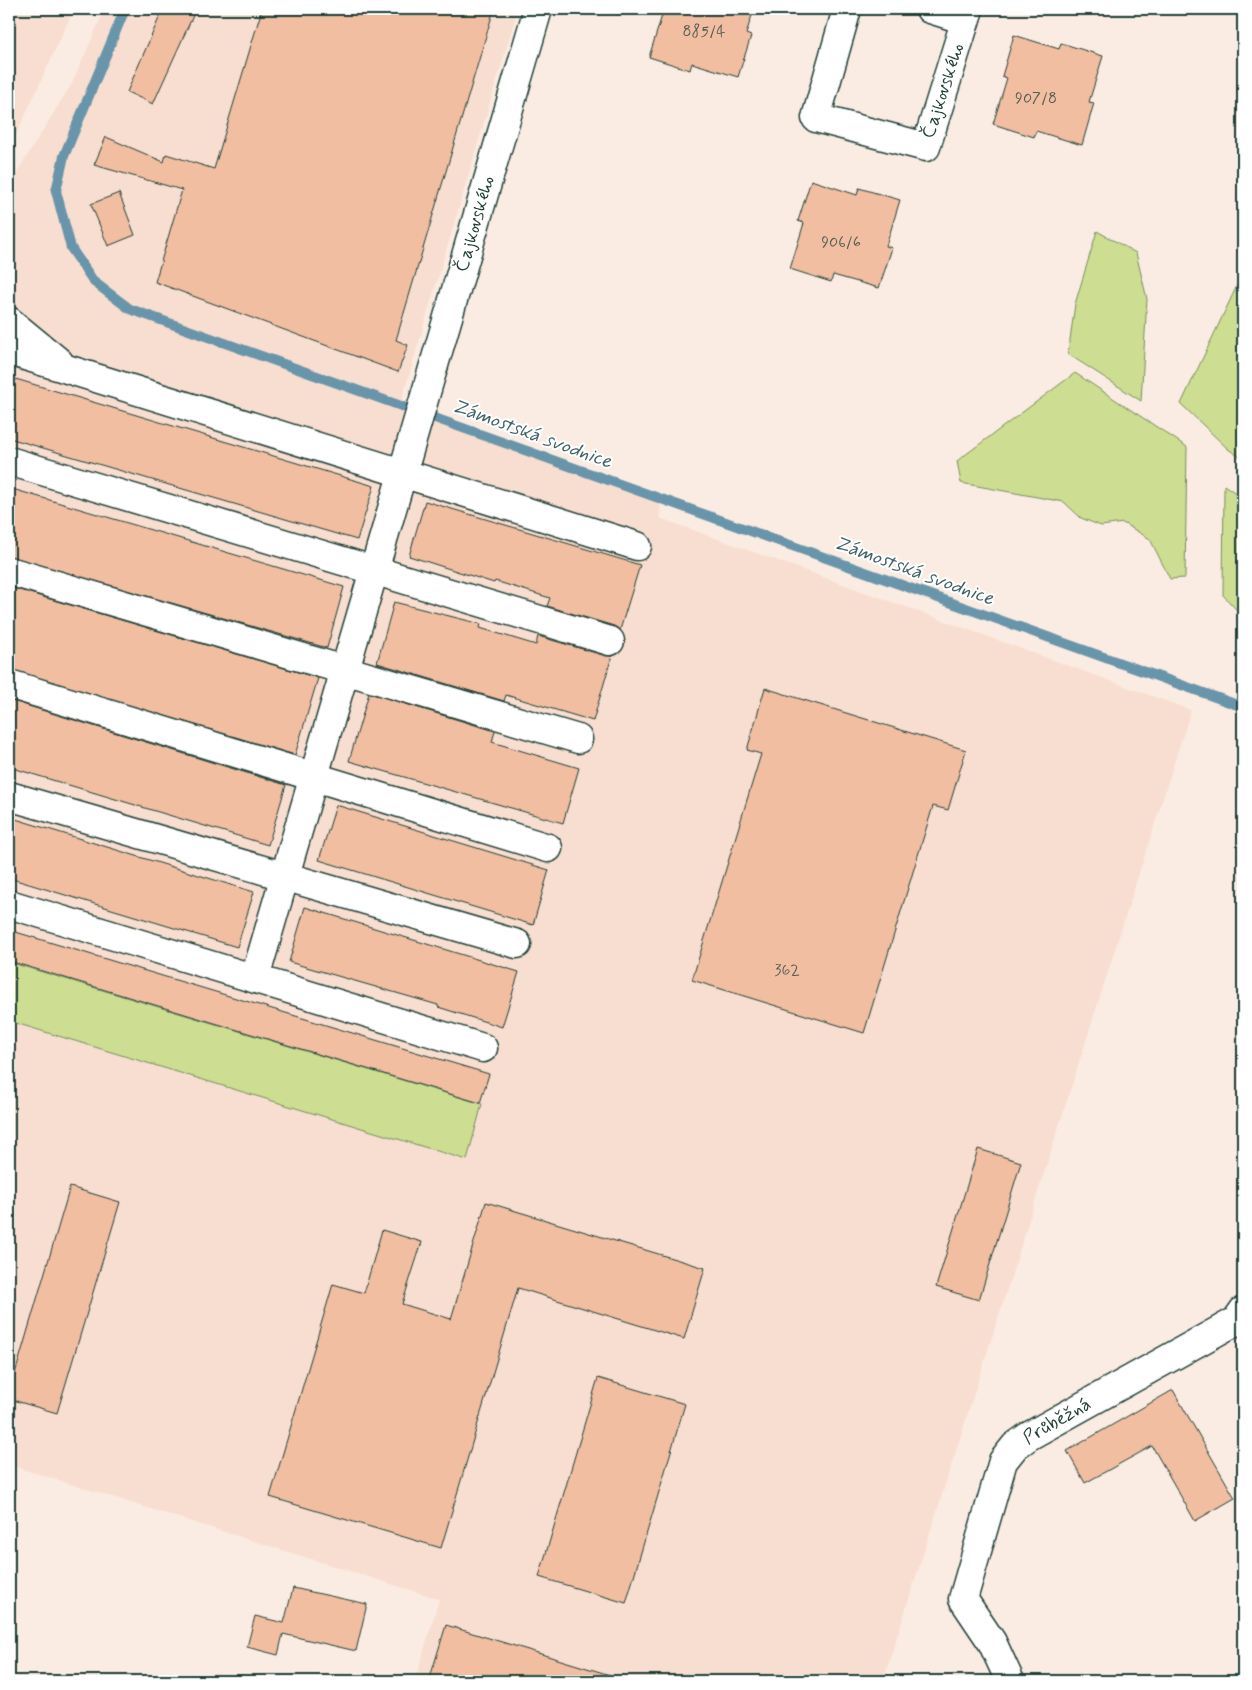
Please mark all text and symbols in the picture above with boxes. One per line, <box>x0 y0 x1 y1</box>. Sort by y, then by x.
house number: 885/4 <box>683 21 725 42</box>
street label: Čajkovského <box>915 39 970 142</box>
house number: 907/8 <box>1015 88 1057 109</box>
street label: Čajkovského <box>448 172 501 275</box>
house number: 906/6 <box>821 232 861 253</box>
water label: Zámostská svodnice <box>448 393 616 476</box>
water label: Zámostská svodnice <box>830 530 998 613</box>
house number: 362 <box>774 960 800 981</box>
street label: Průběžná <box>1018 1392 1096 1450</box>

